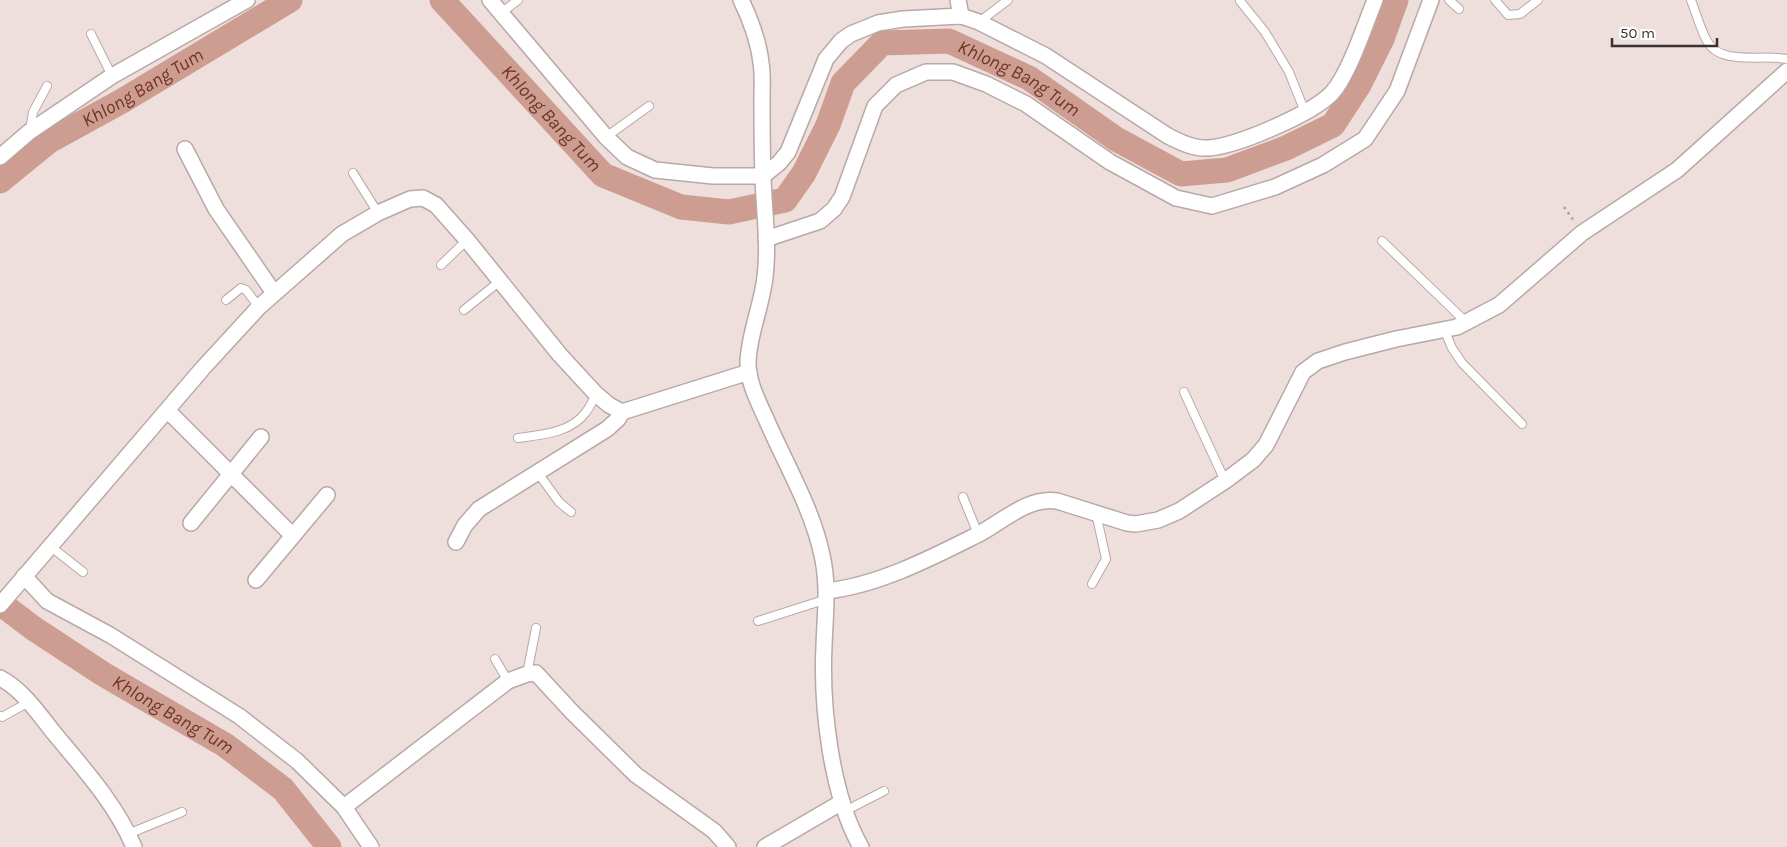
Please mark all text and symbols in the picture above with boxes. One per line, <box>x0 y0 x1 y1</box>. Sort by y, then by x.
scale bar <box>1612 15 1717 47</box>
text: 50 m <box>1620 24 1655 42</box>
water label: Khlong Bang Tum <box>954 36 1084 121</box>
water label: Khlong Bang Tum <box>78 44 207 132</box>
water label: Khlong Bang Tum <box>497 61 605 176</box>
water label: Khlong Bang Tum <box>108 671 238 759</box>

